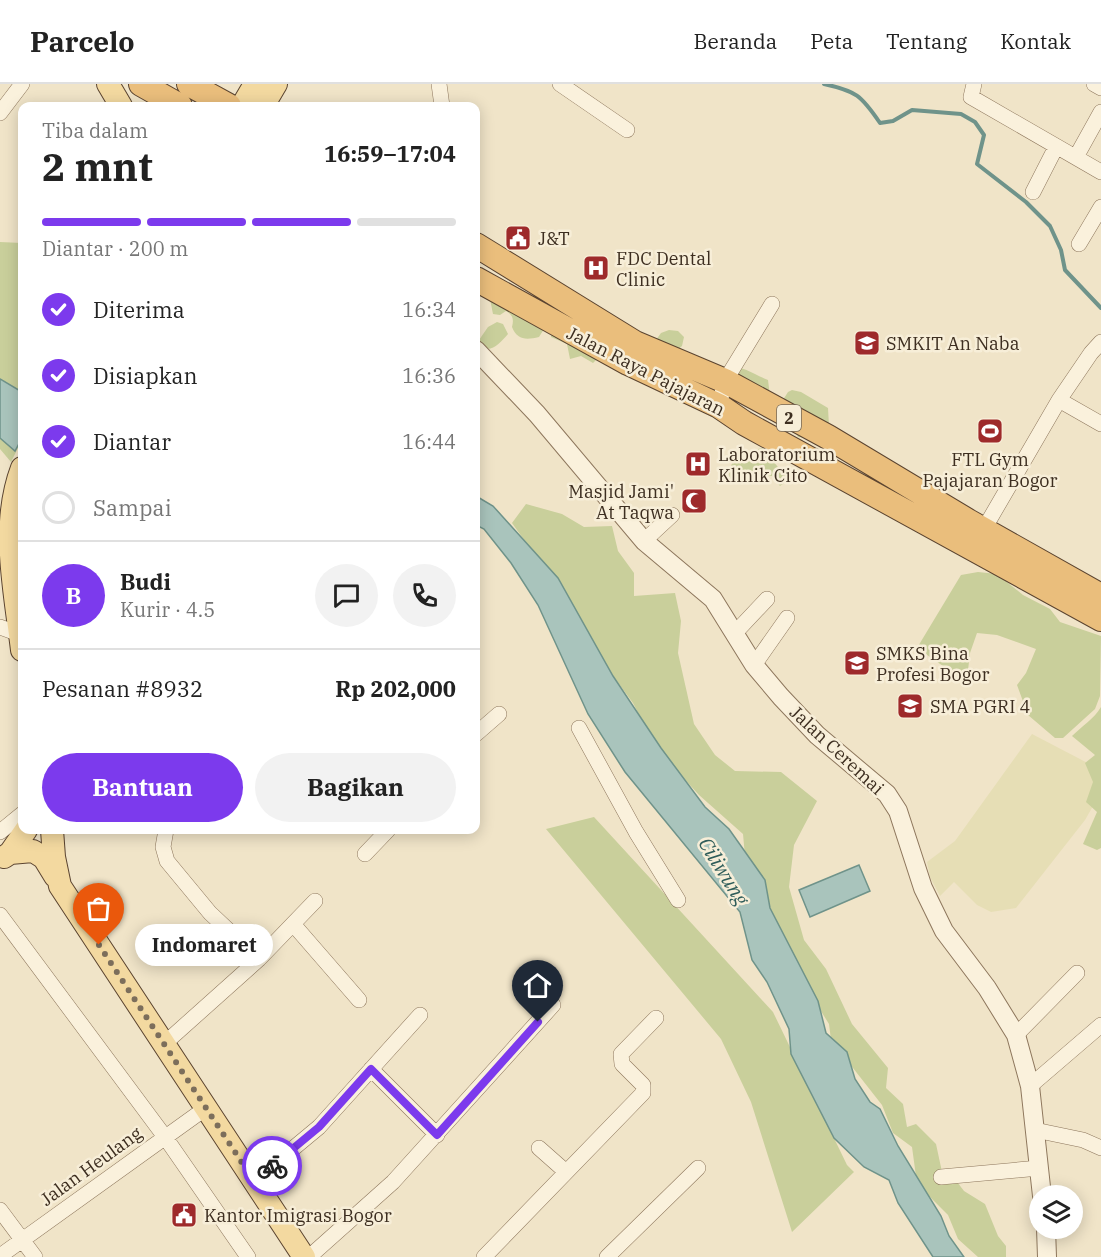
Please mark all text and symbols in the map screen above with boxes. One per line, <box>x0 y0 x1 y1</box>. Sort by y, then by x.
text: Parcelo <box>30 23 135 60</box>
text: Beranda <box>694 27 777 55</box>
text: Peta <box>810 27 853 55</box>
text: Tentang <box>886 27 967 55</box>
text: Kontak <box>1000 27 1071 55</box>
text: Tiba dalam <box>42 117 148 144</box>
text: 16:59–17:04 <box>324 139 456 168</box>
text: 2 mnt <box>42 141 153 192</box>
public building icon: J&T <box>503 223 533 253</box>
place label: J&T <box>538 227 570 250</box>
text: Diantar · 200 m <box>42 235 188 262</box>
place label: FDC Dental Clinic <box>616 247 711 291</box>
hospital icon: FDC Dental Clinic <box>581 253 611 283</box>
icon: check <box>42 293 75 326</box>
text: Diterima <box>93 295 185 324</box>
text: 16:34 <box>402 296 456 323</box>
street label: Jalan Raya Pajajaran <box>563 321 729 421</box>
school or university icon: SMKIT An Naba <box>852 328 882 358</box>
place label: SMKIT An Naba <box>886 332 1020 355</box>
icon: check <box>42 359 75 392</box>
text: Disiapkan <box>93 361 198 390</box>
text: 16:36 <box>402 362 456 389</box>
road number: 2 <box>777 405 801 431</box>
sports icon: FTL Gym Pajajaran Bogor <box>975 416 1005 446</box>
icon: check <box>42 425 75 458</box>
text: Diantar <box>93 427 171 456</box>
text: 16:44 <box>402 428 456 455</box>
place label: Laboratorium Klinik Cito <box>718 443 836 487</box>
place label: FTL Gym Pajajaran Bogor <box>923 448 1057 492</box>
hospital icon: Laboratorium Klinik Cito <box>683 449 713 479</box>
place label: Masjid Jami' At Taqwa <box>568 480 674 524</box>
mosque icon: Masjid Jami' At Taqwa <box>679 486 709 516</box>
text: Sampai <box>93 493 172 522</box>
button: chat <box>315 564 378 627</box>
button: phone <box>393 564 456 627</box>
text: Budi <box>120 567 171 596</box>
text: B <box>66 581 81 610</box>
text: Kurir · 4.5 <box>120 596 215 623</box>
place label: SMKS Bina Profesi Bogor <box>876 642 989 686</box>
school or university icon: SMKS Bina Profesi Bogor <box>842 648 872 678</box>
text: Pesanan #8932 <box>42 674 203 703</box>
text: Rp 202,000 <box>335 674 456 703</box>
school or university icon: SMA PGRI 4 <box>895 691 925 721</box>
place label: SMA PGRI 4 <box>930 695 1030 718</box>
street label: Jalan Ceremai <box>785 701 889 800</box>
button: Bantuan <box>42 753 243 822</box>
button: Bagikan <box>255 753 456 822</box>
water label: Ciliwung <box>693 832 756 911</box>
pin <box>73 883 124 945</box>
icon: bag <box>82 892 115 925</box>
callout: Indomaret <box>135 924 273 966</box>
text: Indomaret <box>152 931 256 958</box>
pin <box>512 960 563 1022</box>
icon: home <box>521 969 554 1002</box>
street label: Jalan Heulang <box>36 1121 147 1211</box>
courier <box>242 1136 302 1196</box>
icon: bike <box>256 1150 289 1183</box>
map controls <box>1029 1185 1083 1239</box>
button: layers <box>1029 1185 1083 1239</box>
public building icon: Kantor Imigrasi Bogor <box>169 1200 199 1230</box>
place label: Kantor Imigrasi Bogor <box>204 1204 392 1227</box>

